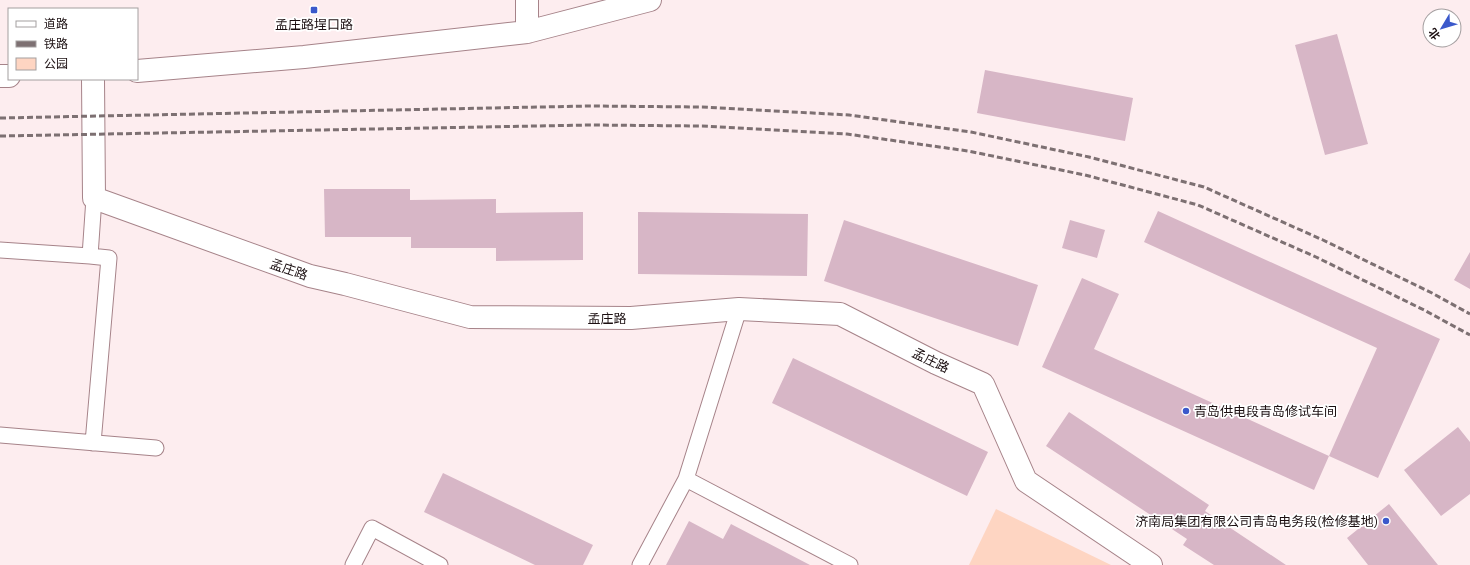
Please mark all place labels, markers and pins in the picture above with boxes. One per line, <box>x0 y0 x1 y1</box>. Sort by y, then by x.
marker: 孟庄路埕口路 <box>309 5 319 15</box>
place label: 孟庄路埕口路 <box>275 16 353 33</box>
place label: 青岛供电段青岛修试车间 <box>1194 403 1337 420</box>
marker: 青岛供电段青岛修试车间 <box>1181 406 1191 416</box>
place label: 济南局集团有限公司青岛电务段(检修基地) <box>1135 513 1378 530</box>
marker: 济南局集团有限公司青岛电务段(检修基地) <box>1381 516 1391 526</box>

